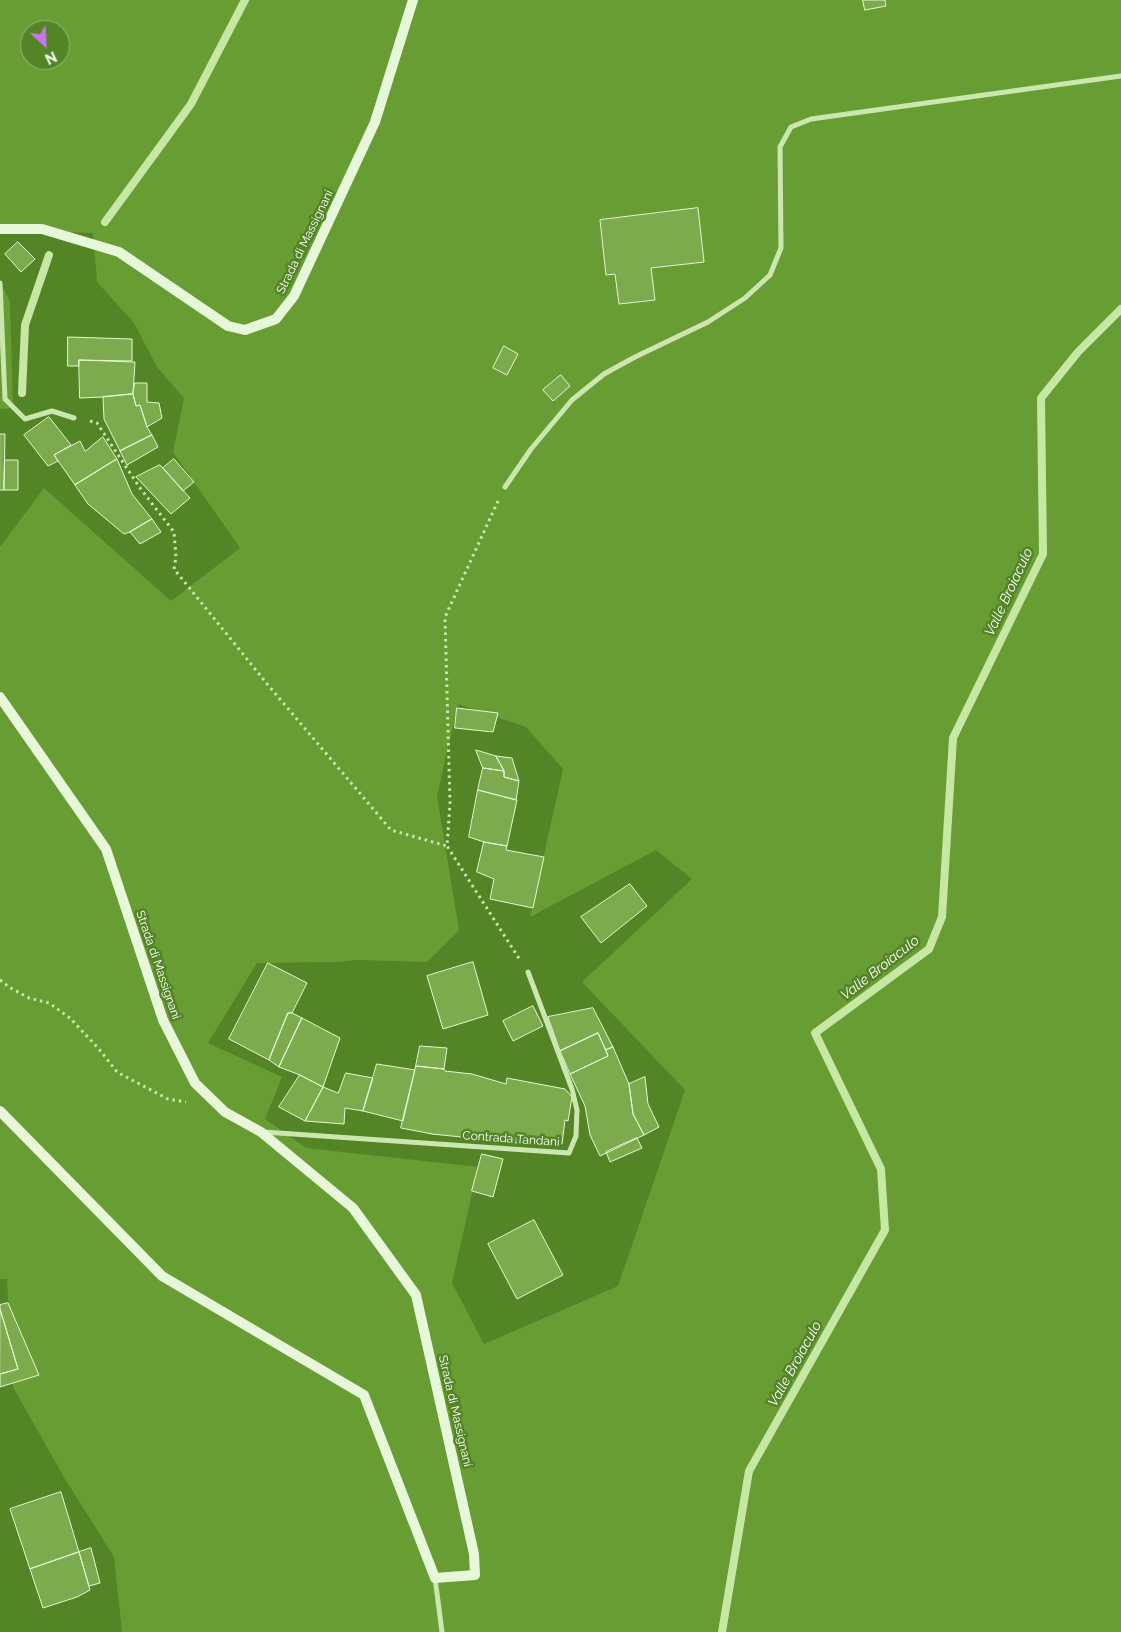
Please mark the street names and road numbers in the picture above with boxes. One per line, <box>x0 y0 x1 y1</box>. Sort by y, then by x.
street label: Strada di Massignani <box>274 188 336 296</box>
street label: Strada di Massignani <box>133 909 183 1021</box>
street label: Contrada Tandani <box>462 1128 560 1150</box>
street label: Strada di Massignani <box>435 1354 475 1468</box>

